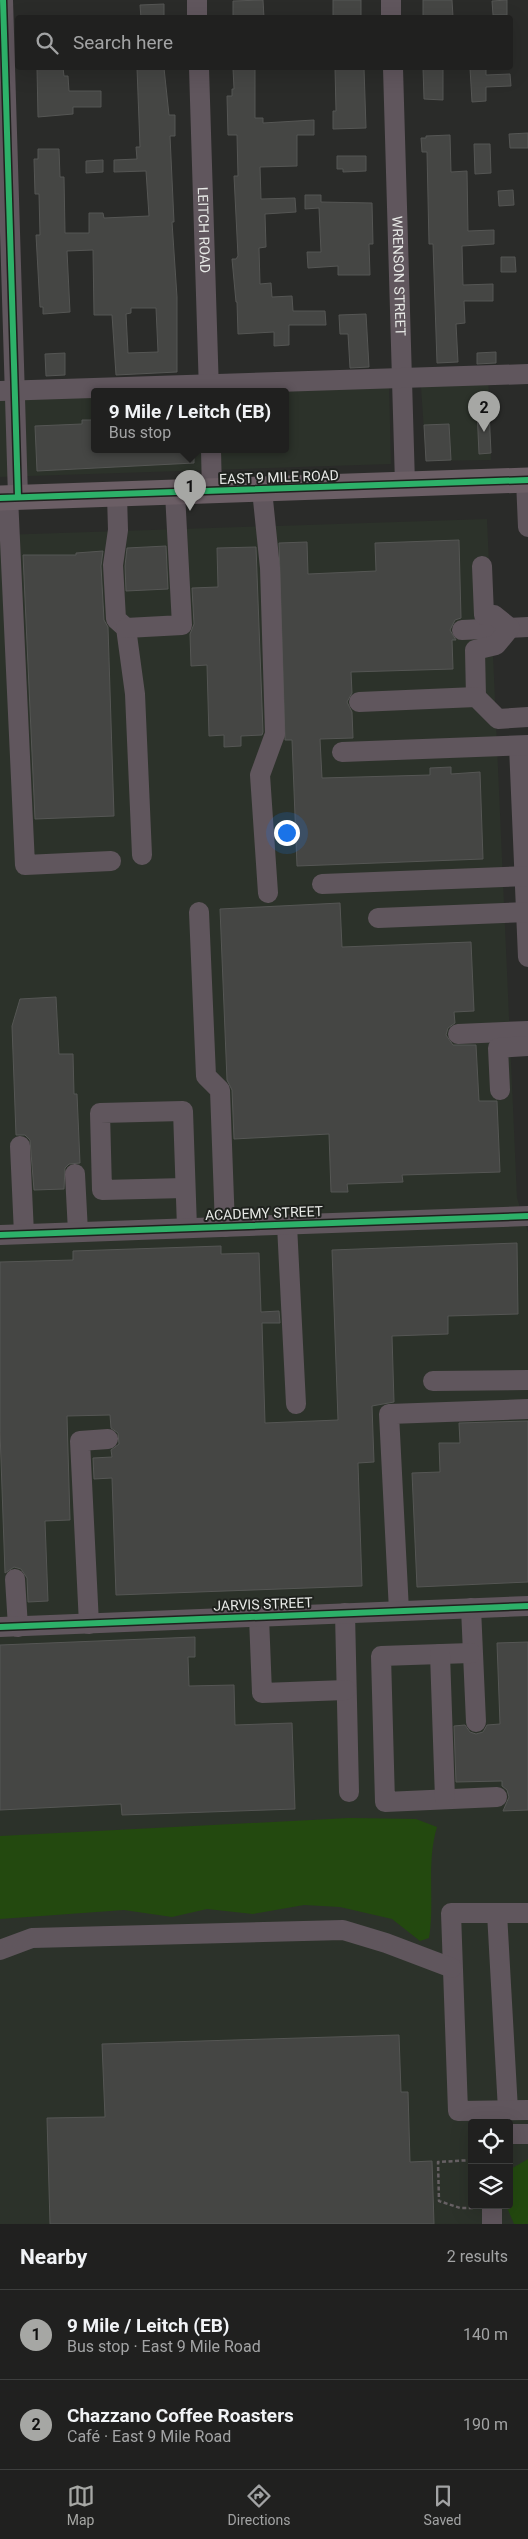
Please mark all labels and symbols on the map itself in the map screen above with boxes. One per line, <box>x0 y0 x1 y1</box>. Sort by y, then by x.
street label: LEITCH ROAD <box>195 187 213 273</box>
street label: WRENSON STREET <box>389 216 409 337</box>
pin: 2 <box>468 391 500 432</box>
street label: EAST 9 MILE ROAD <box>219 467 339 487</box>
pin: 1 <box>174 470 206 511</box>
your location <box>274 820 300 846</box>
street label: ACADEMY STREET <box>205 1203 324 1223</box>
street label: JARVIS STREET <box>213 1594 314 1614</box>

